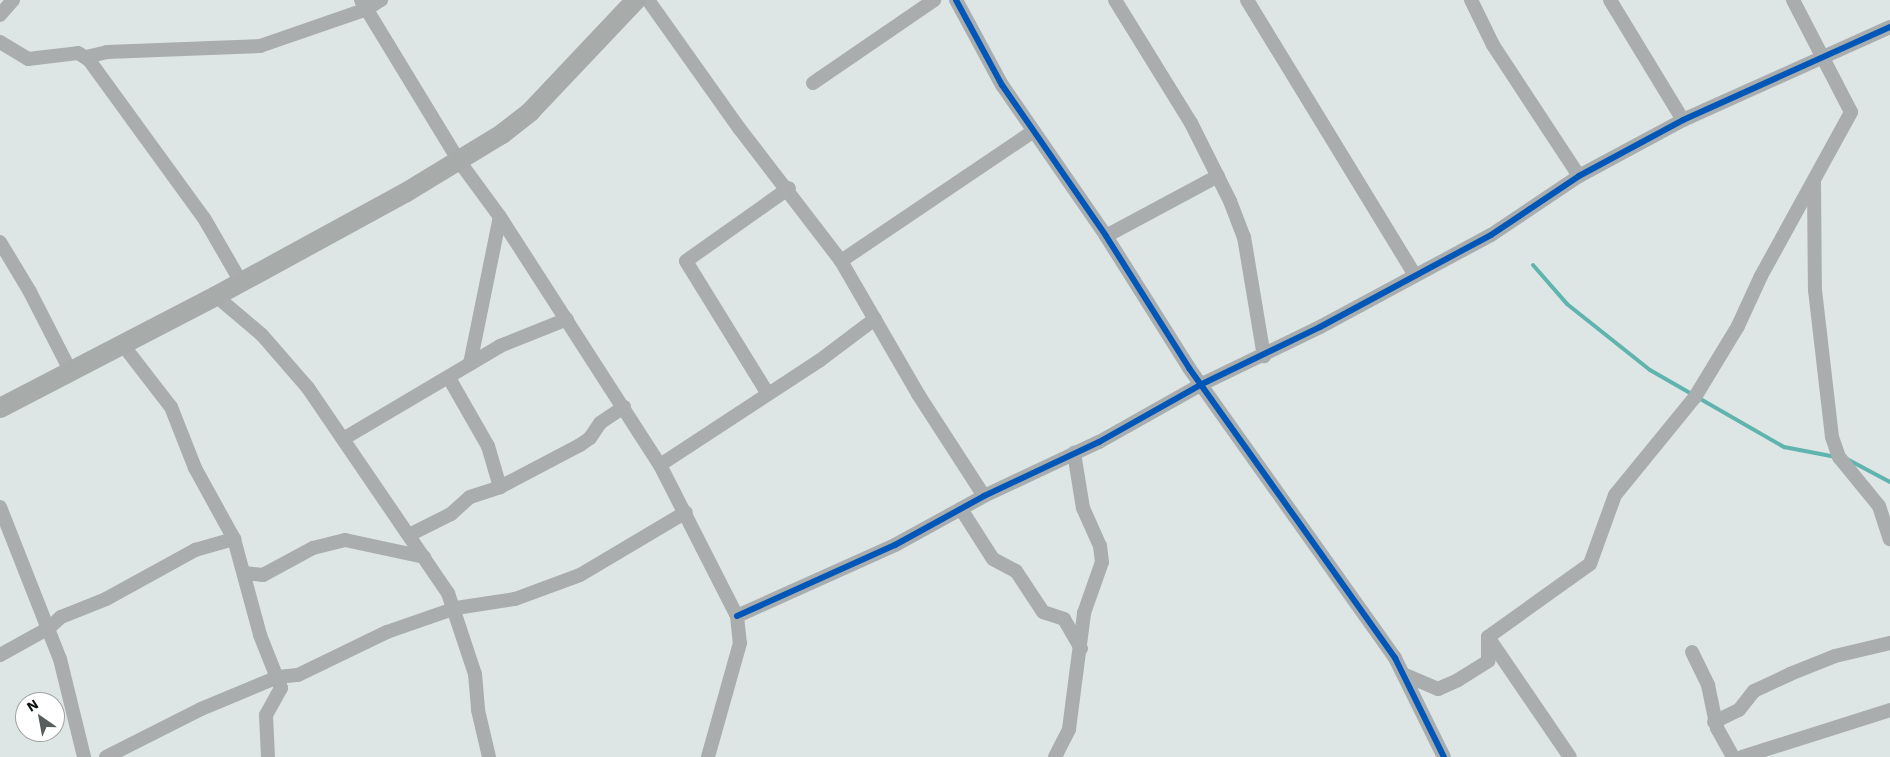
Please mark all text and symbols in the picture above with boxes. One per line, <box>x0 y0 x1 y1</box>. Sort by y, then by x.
north arrow <box>15 692 65 742</box>
text: N <box>24 696 41 715</box>

